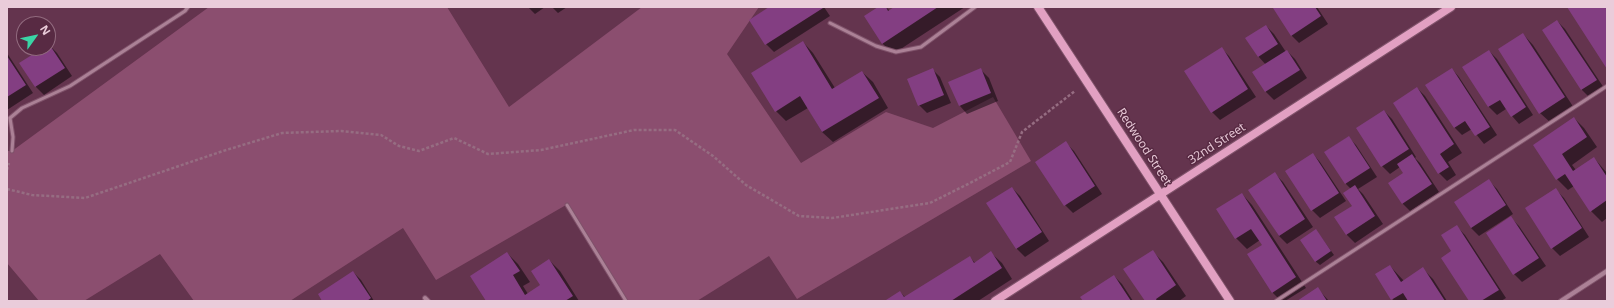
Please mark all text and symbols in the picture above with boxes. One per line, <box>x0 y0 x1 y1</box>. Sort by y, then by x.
north arrow <box>16 16 56 56</box>
text: N <box>37 22 54 38</box>
street label: Redwood Street <box>1114 106 1174 188</box>
street label: 32nd Street <box>1186 120 1248 168</box>

